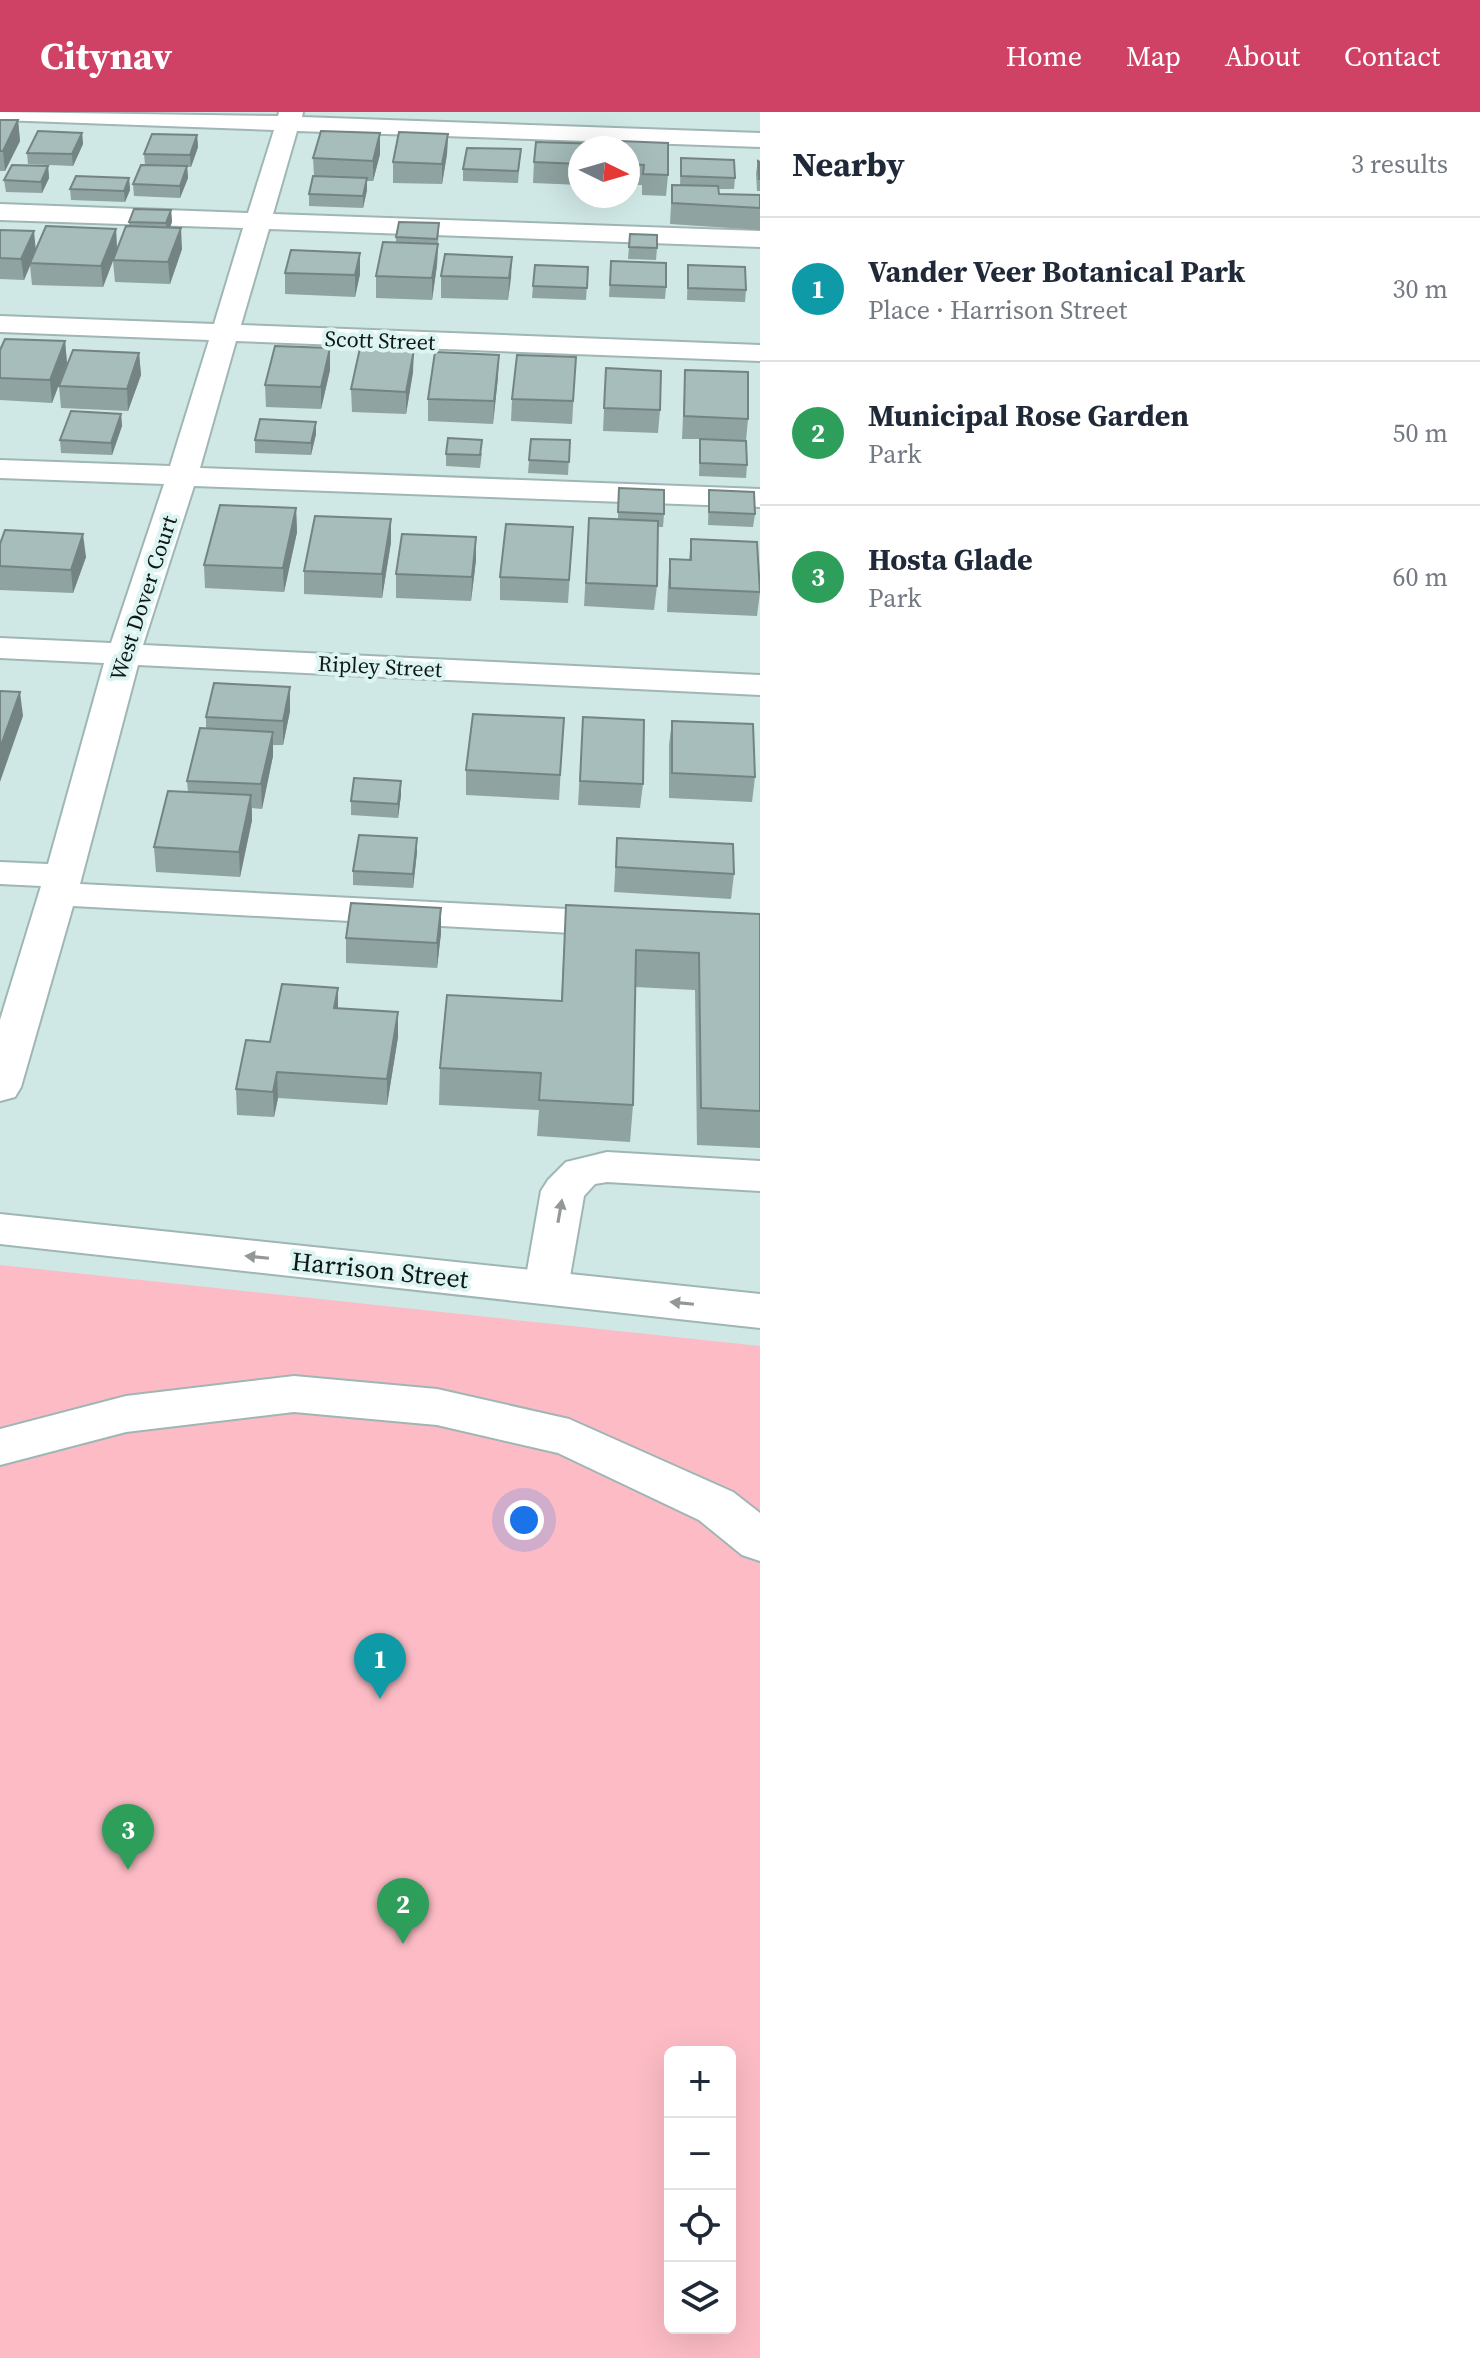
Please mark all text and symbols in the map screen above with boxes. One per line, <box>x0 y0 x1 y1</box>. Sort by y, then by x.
text: Citynav <box>40 30 172 82</box>
text: Home <box>1006 37 1082 75</box>
text: Map <box>1126 37 1181 75</box>
text: About <box>1225 37 1300 75</box>
text: Contact <box>1344 37 1440 75</box>
north arrow <box>568 136 640 208</box>
text: Nearby <box>792 141 905 187</box>
text: 3 results <box>1351 146 1448 182</box>
text: Vander Veer Botanical Park <box>868 251 1245 292</box>
text: 1 <box>811 271 825 307</box>
text: 30 m <box>1393 271 1448 307</box>
text: Place · Harrison Street <box>868 292 1127 328</box>
street label: Scott Street <box>324 323 437 357</box>
text: Municipal Rose Garden <box>868 395 1189 436</box>
text: 2 <box>811 415 825 451</box>
text: 50 m <box>1393 415 1448 451</box>
text: Park <box>868 436 921 472</box>
street label: West Dover Court <box>102 511 184 684</box>
text: Hosta Glade <box>868 539 1033 580</box>
text: 3 <box>811 559 825 595</box>
text: 60 m <box>1393 559 1448 595</box>
text: Park <box>868 580 921 616</box>
street label: Ripley Street <box>317 648 444 684</box>
one-way arrow <box>554 1198 566 1223</box>
street label: Harrison Street <box>290 1243 471 1297</box>
one-way arrow <box>244 1250 269 1263</box>
one-way arrow <box>670 1296 695 1309</box>
your location <box>504 1500 544 1540</box>
pin: 1 <box>354 1633 406 1699</box>
pin: 3 <box>102 1804 154 1870</box>
pin: 2 <box>377 1878 429 1944</box>
map controls <box>664 2046 736 2334</box>
button: + <box>664 2046 736 2118</box>
button: − <box>664 2118 736 2190</box>
button: locate <box>664 2190 736 2262</box>
button: layers <box>664 2262 736 2334</box>

